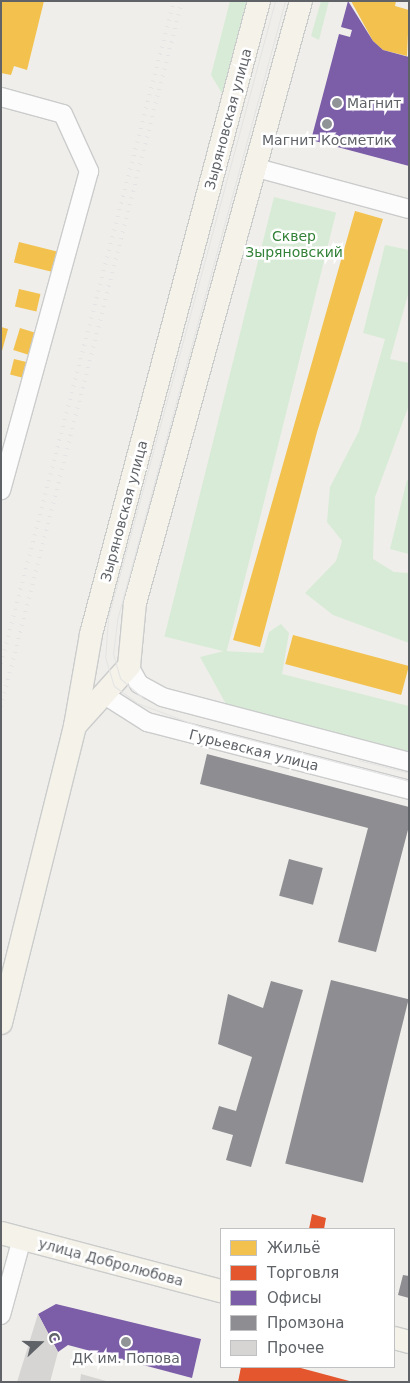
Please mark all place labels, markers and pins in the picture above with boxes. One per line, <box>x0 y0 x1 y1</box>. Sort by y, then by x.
place label: Магнит <box>347 95 401 111</box>
marker: Магнит <box>331 97 343 109</box>
marker: Магнит Косметик <box>321 118 333 130</box>
place label: Магнит Косметик <box>262 132 392 148</box>
marker: ДК им. Попова <box>120 1336 132 1348</box>
place label: ДК им. Попова <box>72 1350 180 1366</box>

